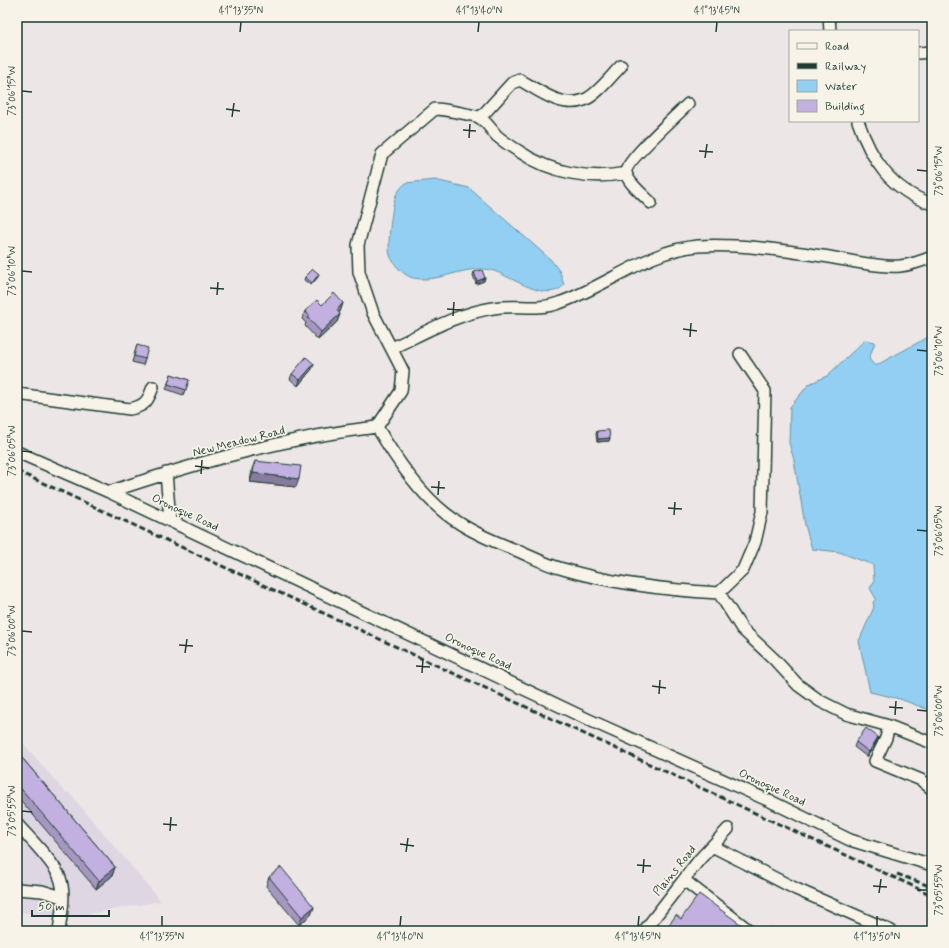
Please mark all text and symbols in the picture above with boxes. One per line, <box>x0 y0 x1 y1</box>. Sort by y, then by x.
text: 41°13'35"N <box>219 4 264 18</box>
text: 41°13'40"N <box>456 4 502 18</box>
text: 41°13'45"N <box>694 4 740 18</box>
legend <box>789 30 919 122</box>
text: Road <box>825 39 849 55</box>
text: Railway <box>825 59 867 75</box>
text: 73°06'15"W <box>5 66 19 116</box>
text: Water <box>825 79 857 95</box>
text: Building <box>825 99 865 116</box>
text: 73°06'15"W <box>932 146 946 196</box>
text: 73°06'10"W <box>5 246 19 296</box>
text: 73°06'10"W <box>932 326 946 376</box>
street label: New Meadow Road <box>191 423 287 461</box>
text: 73°06'05"W <box>5 426 19 476</box>
street label: Oronoque Road <box>149 490 221 536</box>
text: 73°06'05"W <box>932 506 946 556</box>
text: 73°06'00"W <box>5 606 19 656</box>
street label: Oronoque Road <box>442 629 514 675</box>
text: 73°06'00"W <box>932 686 946 736</box>
street label: Oronoque Road <box>736 765 808 811</box>
text: 73°05'55"W <box>5 786 19 836</box>
street label: Plains Road <box>650 842 700 900</box>
text: 73°05'55"W <box>932 865 946 915</box>
scale bar <box>32 892 109 918</box>
text: 50 m <box>38 899 65 915</box>
text: 41°13'35"N <box>140 930 185 944</box>
text: 41°13'40"N <box>377 930 423 944</box>
text: 41°13'45"N <box>615 930 661 944</box>
text: 41°13'50"N <box>854 930 901 944</box>

